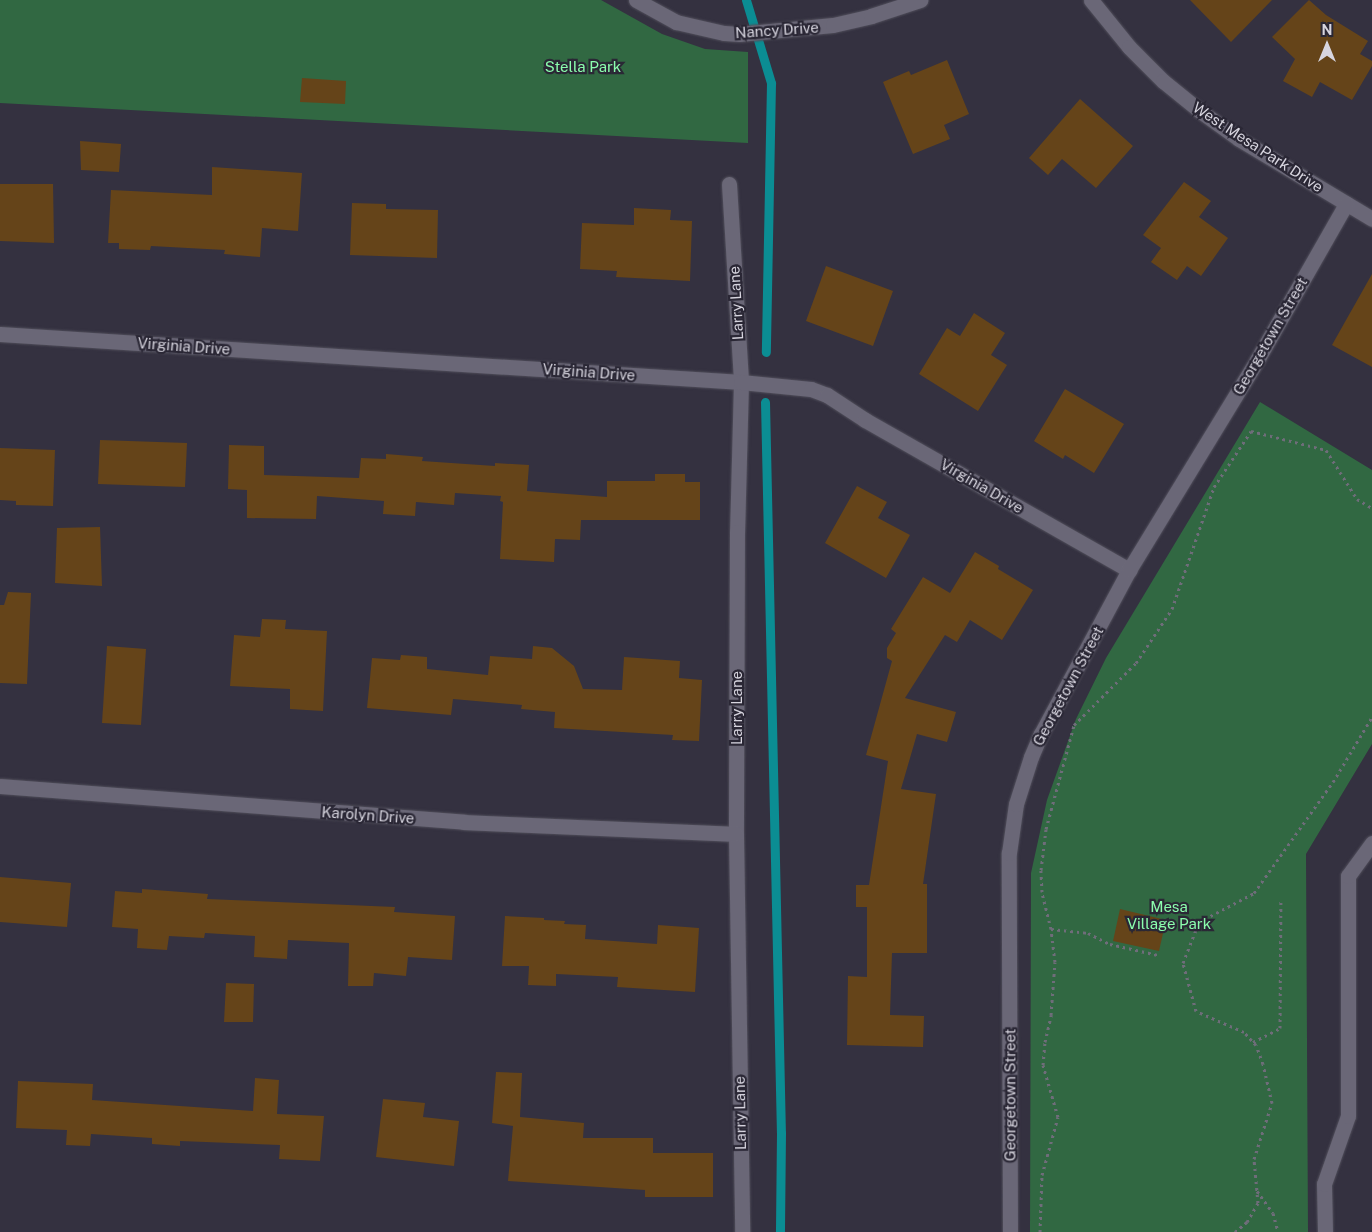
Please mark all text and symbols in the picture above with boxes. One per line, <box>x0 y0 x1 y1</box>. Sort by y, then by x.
street label: Nancy Drive <box>735 18 819 42</box>
north arrow <box>1302 20 1352 70</box>
text: N <box>1322 22 1332 38</box>
park label: Stella Park <box>545 58 621 76</box>
street label: West Mesa Park Drive <box>1189 98 1327 196</box>
street label: Larry Lane <box>725 265 747 341</box>
street label: Georgetown Street <box>1229 274 1311 398</box>
street label: Virginia Drive <box>137 334 231 358</box>
street label: Virginia Drive <box>542 360 636 384</box>
street label: Virginia Drive <box>937 455 1027 517</box>
street label: Georgetown Street <box>1029 623 1107 749</box>
street label: Larry Lane <box>728 671 746 745</box>
street label: Karolyn Drive <box>321 803 415 827</box>
park label: Mesa Village Park <box>1127 897 1211 932</box>
street label: Georgetown Street <box>1001 1029 1019 1161</box>
street label: Larry Lane <box>730 1076 750 1150</box>

